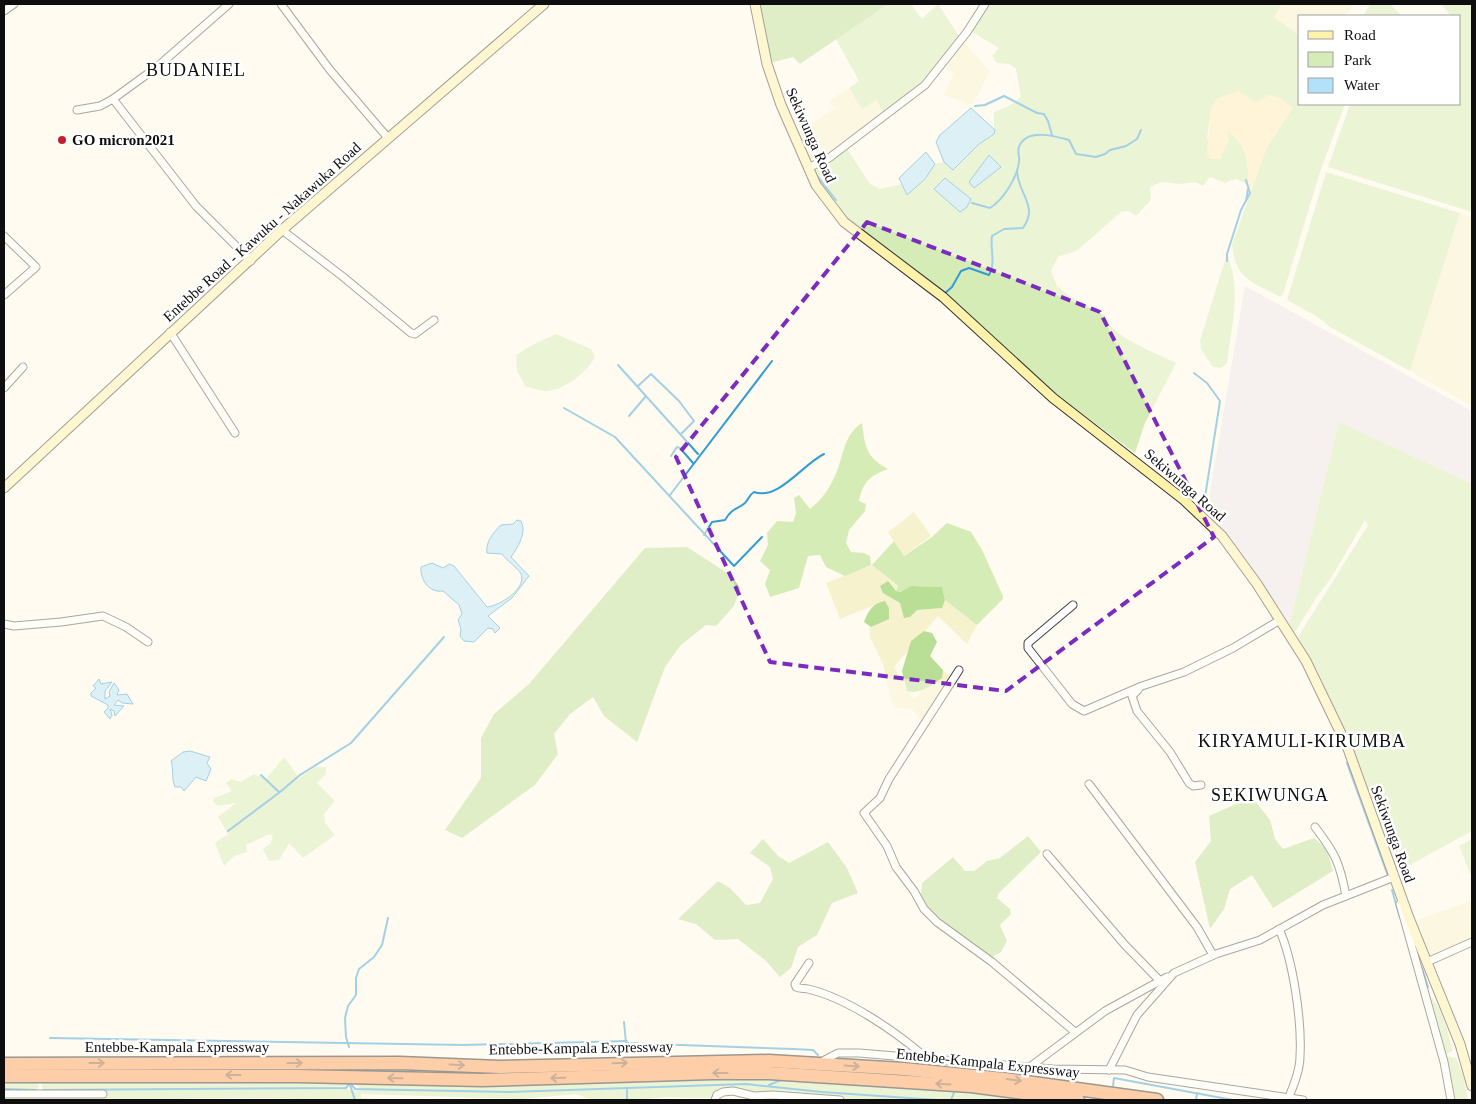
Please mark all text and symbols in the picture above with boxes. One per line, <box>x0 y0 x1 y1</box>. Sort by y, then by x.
legend <box>1298 15 1461 105</box>
text: Road <box>1344 27 1376 43</box>
text: Park <box>1344 52 1372 68</box>
district label: BUDANIEL <box>146 60 246 80</box>
text: Water <box>1344 77 1379 93</box>
street label: Sekiwunga Road <box>783 85 839 185</box>
place label: GO micron2021 <box>72 132 175 148</box>
marker: GO micron2021 <box>56 134 68 146</box>
street label: Entebbe Road - Kawuku - Nakawuka Road <box>160 139 364 325</box>
street label: Sekiwunga Road <box>1141 445 1229 525</box>
district label: KIRYAMULI-KIRUMBA <box>1198 731 1406 751</box>
street label: Sekiwunga Road <box>1368 783 1418 885</box>
district label: SEKIWUNGA <box>1211 785 1329 805</box>
street label: Entebbe-Kampala Expressway <box>489 1038 674 1058</box>
street label: Entebbe-Kampala Expressway <box>85 1039 270 1055</box>
street label: Entebbe-Kampala Expressway <box>895 1045 1081 1081</box>
one-way arrow <box>88 1058 105 1068</box>
one-way arrow <box>286 1058 302 1068</box>
one-way arrow <box>611 1058 627 1067</box>
one-way arrow <box>449 1061 465 1070</box>
one-way arrow <box>844 1061 860 1070</box>
one-way arrow <box>712 1068 728 1078</box>
one-way arrow <box>225 1070 241 1080</box>
one-way arrow <box>387 1073 404 1083</box>
one-way arrow <box>550 1073 566 1083</box>
one-way arrow <box>1006 1076 1022 1086</box>
one-way arrow <box>935 1080 951 1089</box>

